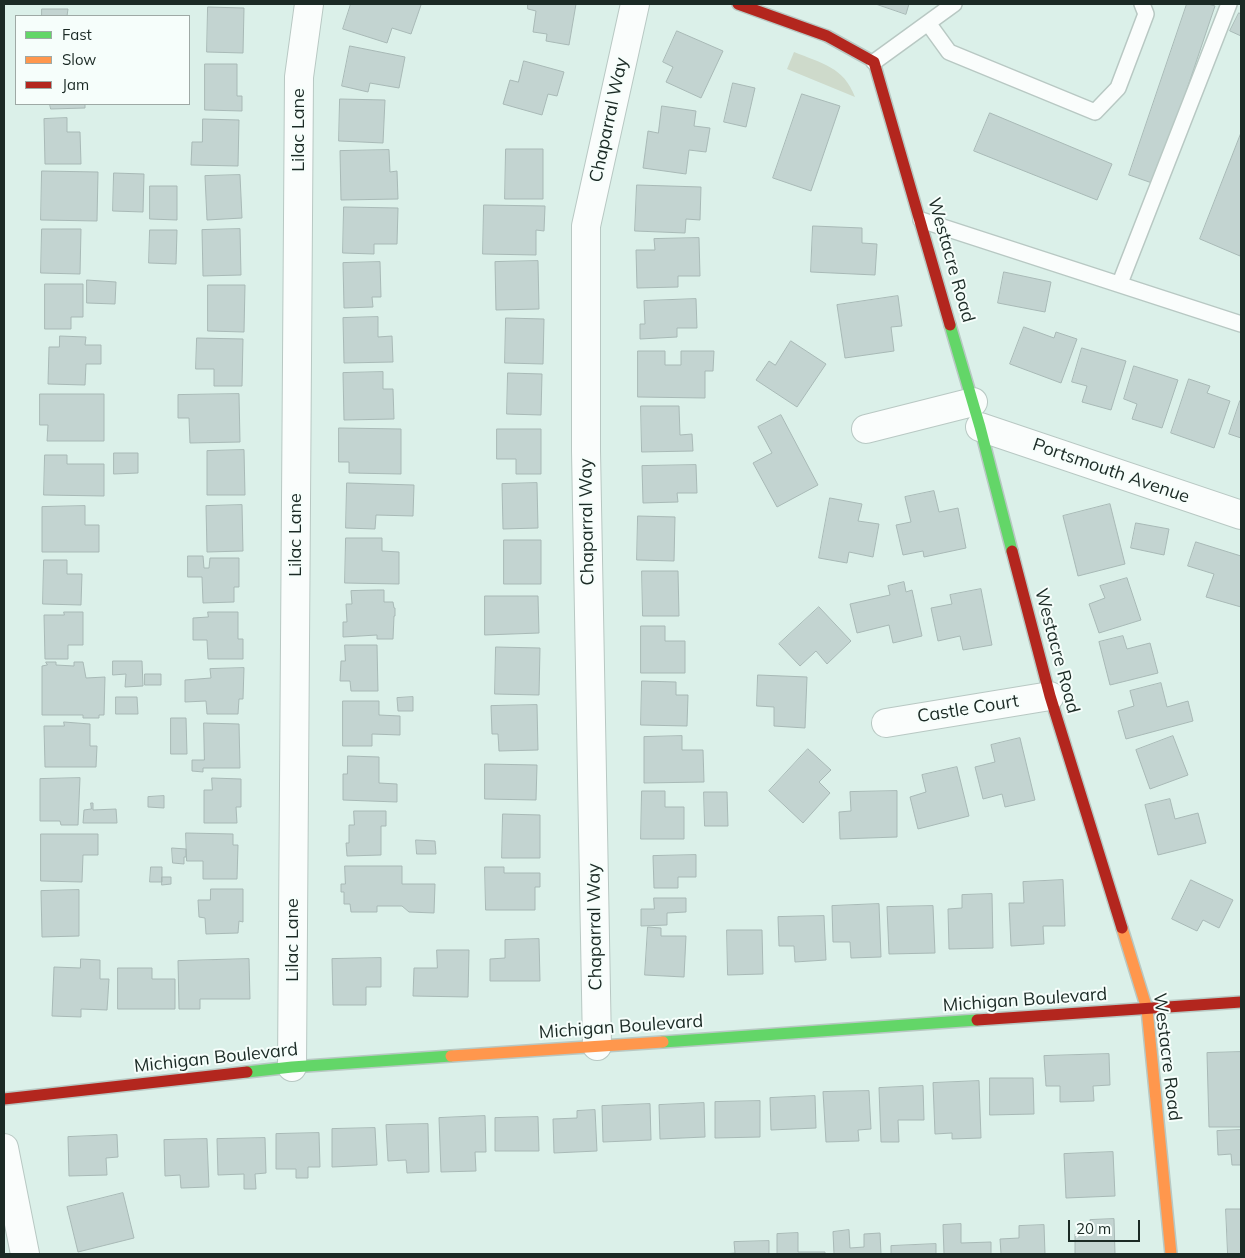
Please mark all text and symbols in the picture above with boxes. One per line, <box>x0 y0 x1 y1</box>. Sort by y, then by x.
legend <box>15 15 190 105</box>
text: Fast <box>62 25 92 44</box>
text: Slow <box>62 50 96 69</box>
street label: Chaparral Way <box>585 56 633 184</box>
text: Jam <box>62 75 89 94</box>
street label: Lilac Lane <box>288 88 310 172</box>
street label: Westacre Road <box>923 195 979 325</box>
street label: Portsmouth Avenue <box>1030 434 1192 508</box>
street label: Chaparral Way <box>575 458 599 586</box>
street label: Lilac Lane <box>285 493 307 577</box>
street label: Westacre Road <box>1030 586 1084 716</box>
street label: Castle Court <box>916 690 1020 728</box>
street label: Chaparral Way <box>583 863 607 991</box>
street label: Lilac Lane <box>282 898 304 982</box>
street label: Michigan Boulevard <box>942 983 1108 1017</box>
street label: Westacre Road <box>1148 992 1186 1122</box>
street label: Michigan Boulevard <box>538 1010 704 1044</box>
street label: Michigan Boulevard <box>133 1039 299 1077</box>
scale bar <box>1070 1210 1142 1242</box>
text: 20 m <box>1076 1219 1111 1238</box>

